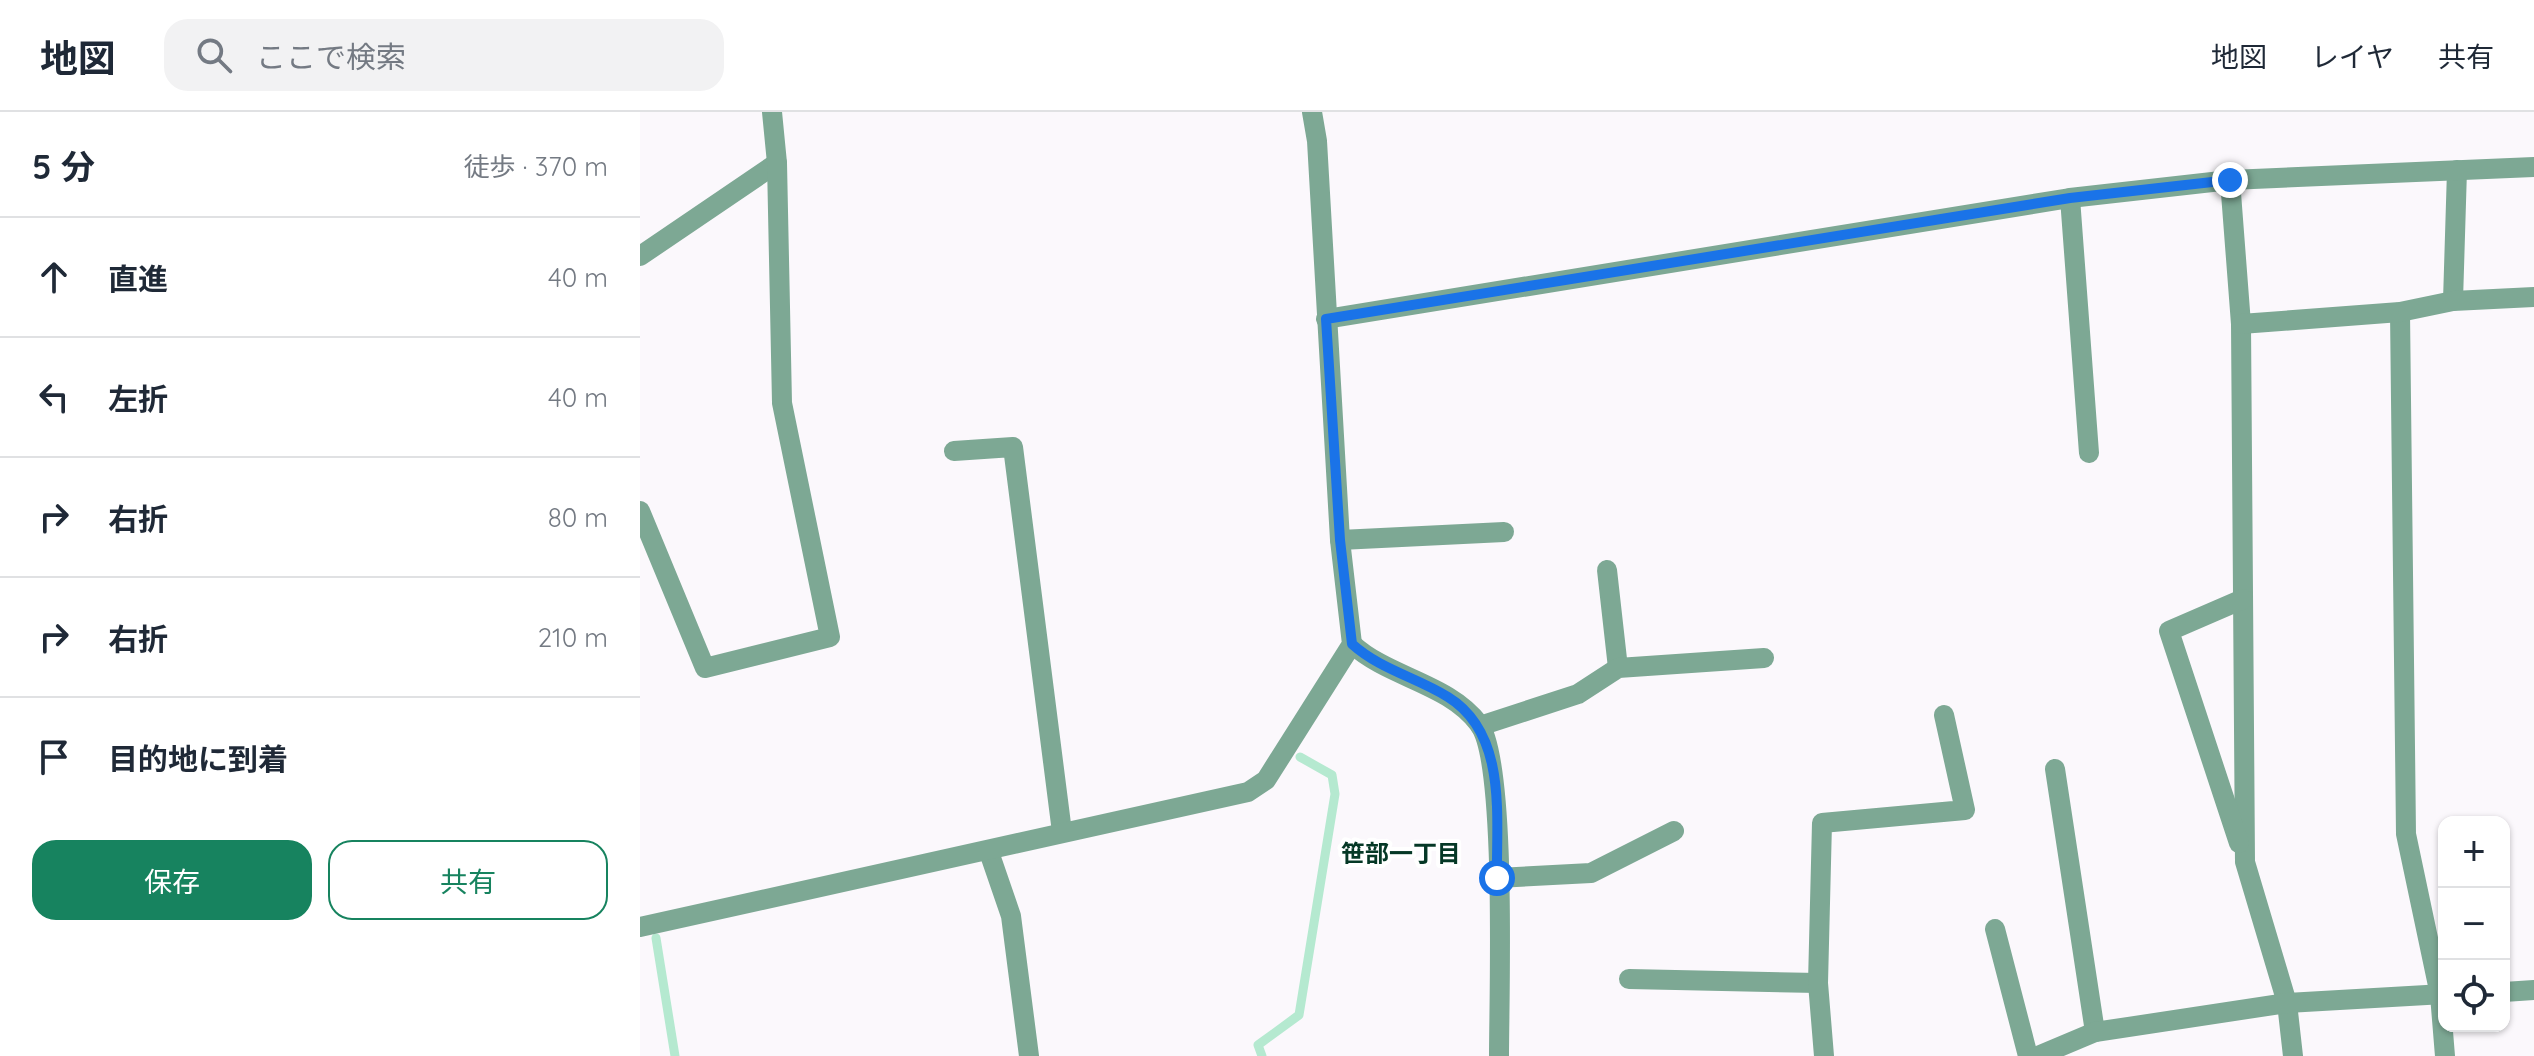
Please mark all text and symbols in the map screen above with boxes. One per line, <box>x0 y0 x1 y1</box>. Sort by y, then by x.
search box <box>164 19 724 91</box>
icon: search <box>192 33 236 77</box>
text: 地図 <box>40 34 116 82</box>
text: ここで検索 <box>256 38 406 76</box>
text: 地図 <box>2211 39 2267 74</box>
text: レイヤ <box>2311 39 2394 74</box>
text: 共有 <box>2438 39 2494 74</box>
text: 5 分 <box>32 145 95 188</box>
text: 徒歩 · 370 m <box>463 150 608 183</box>
route end <box>2212 162 2248 198</box>
icon: ahead <box>32 255 76 299</box>
text: 直進 <box>108 260 168 298</box>
text: 40 m <box>548 261 608 294</box>
icon: left <box>32 375 76 419</box>
text: 左折 <box>108 380 168 418</box>
text: 40 m <box>548 381 608 414</box>
icon: right <box>32 495 76 539</box>
text: 右折 <box>108 500 168 538</box>
text: 80 m <box>548 501 608 534</box>
icon: right <box>32 615 76 659</box>
text: 右折 <box>108 620 168 658</box>
text: 210 m <box>538 621 608 654</box>
icon: arrive <box>32 735 76 779</box>
text: 目的地に到着 <box>108 740 288 778</box>
map controls <box>2438 816 2510 1032</box>
button: + <box>2438 816 2510 888</box>
district label: 笹部一丁目 <box>1341 838 1461 868</box>
button: 保存 <box>32 840 312 920</box>
button: 共有 <box>328 840 608 920</box>
route start <box>1479 860 1515 896</box>
button: − <box>2438 888 2510 960</box>
button: locate <box>2438 960 2510 1032</box>

